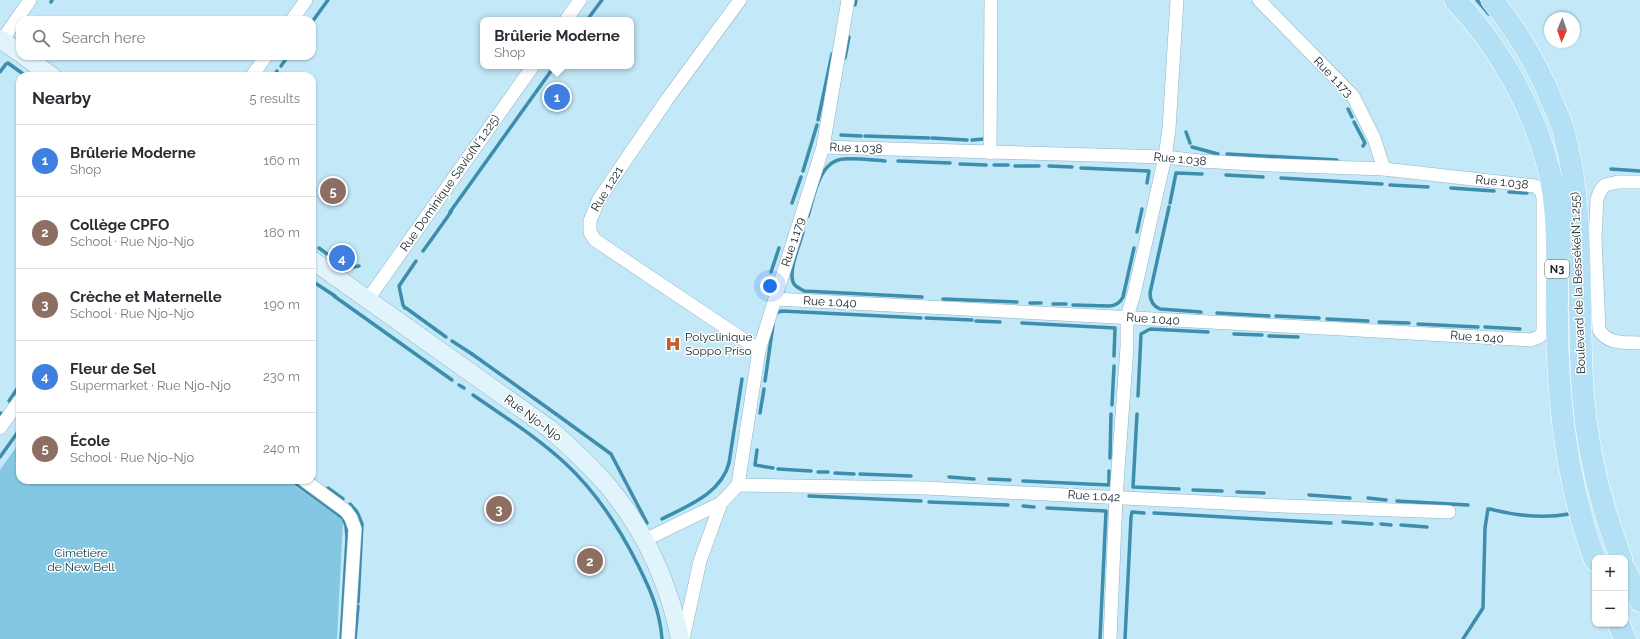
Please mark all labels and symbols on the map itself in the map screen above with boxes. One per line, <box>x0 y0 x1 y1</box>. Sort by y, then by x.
north arrow <box>1544 12 1580 48</box>
street label: Rue 1.173 <box>1311 54 1355 100</box>
pin: 1 <box>544 82 570 112</box>
street label: Rue Dominique Savio(N°1.225) <box>397 112 503 254</box>
street label: Rue 1.038 <box>829 140 883 156</box>
street label: Rue 1.038 <box>1153 150 1207 168</box>
street label: Rue 1.221 <box>588 164 626 214</box>
street label: Rue 1.038 <box>1475 172 1529 192</box>
pin: 5 <box>320 176 346 206</box>
street label: Boulevard de la Besséké(N°1.255) <box>1568 192 1588 374</box>
street label: Rue 1.179 <box>778 216 808 268</box>
pin: 4 <box>329 243 355 273</box>
road number: N3 <box>1545 260 1569 278</box>
your location <box>760 276 780 296</box>
street label: Rue 1.040 <box>803 294 857 310</box>
street label: Rue 1.040 <box>1126 310 1180 328</box>
street label: Rue 1.040 <box>1450 328 1504 346</box>
place label: Polyclinique Soppo Priso <box>685 330 753 358</box>
hospital icon: Polyclinique Soppo Priso <box>664 335 682 353</box>
street label: Rue Njo-Njo <box>502 392 564 444</box>
street label: Rue 1.042 <box>1067 488 1121 504</box>
pin: 3 <box>486 494 512 524</box>
park label: Cimetière de New Bell <box>47 546 116 574</box>
pin: 2 <box>577 546 603 576</box>

